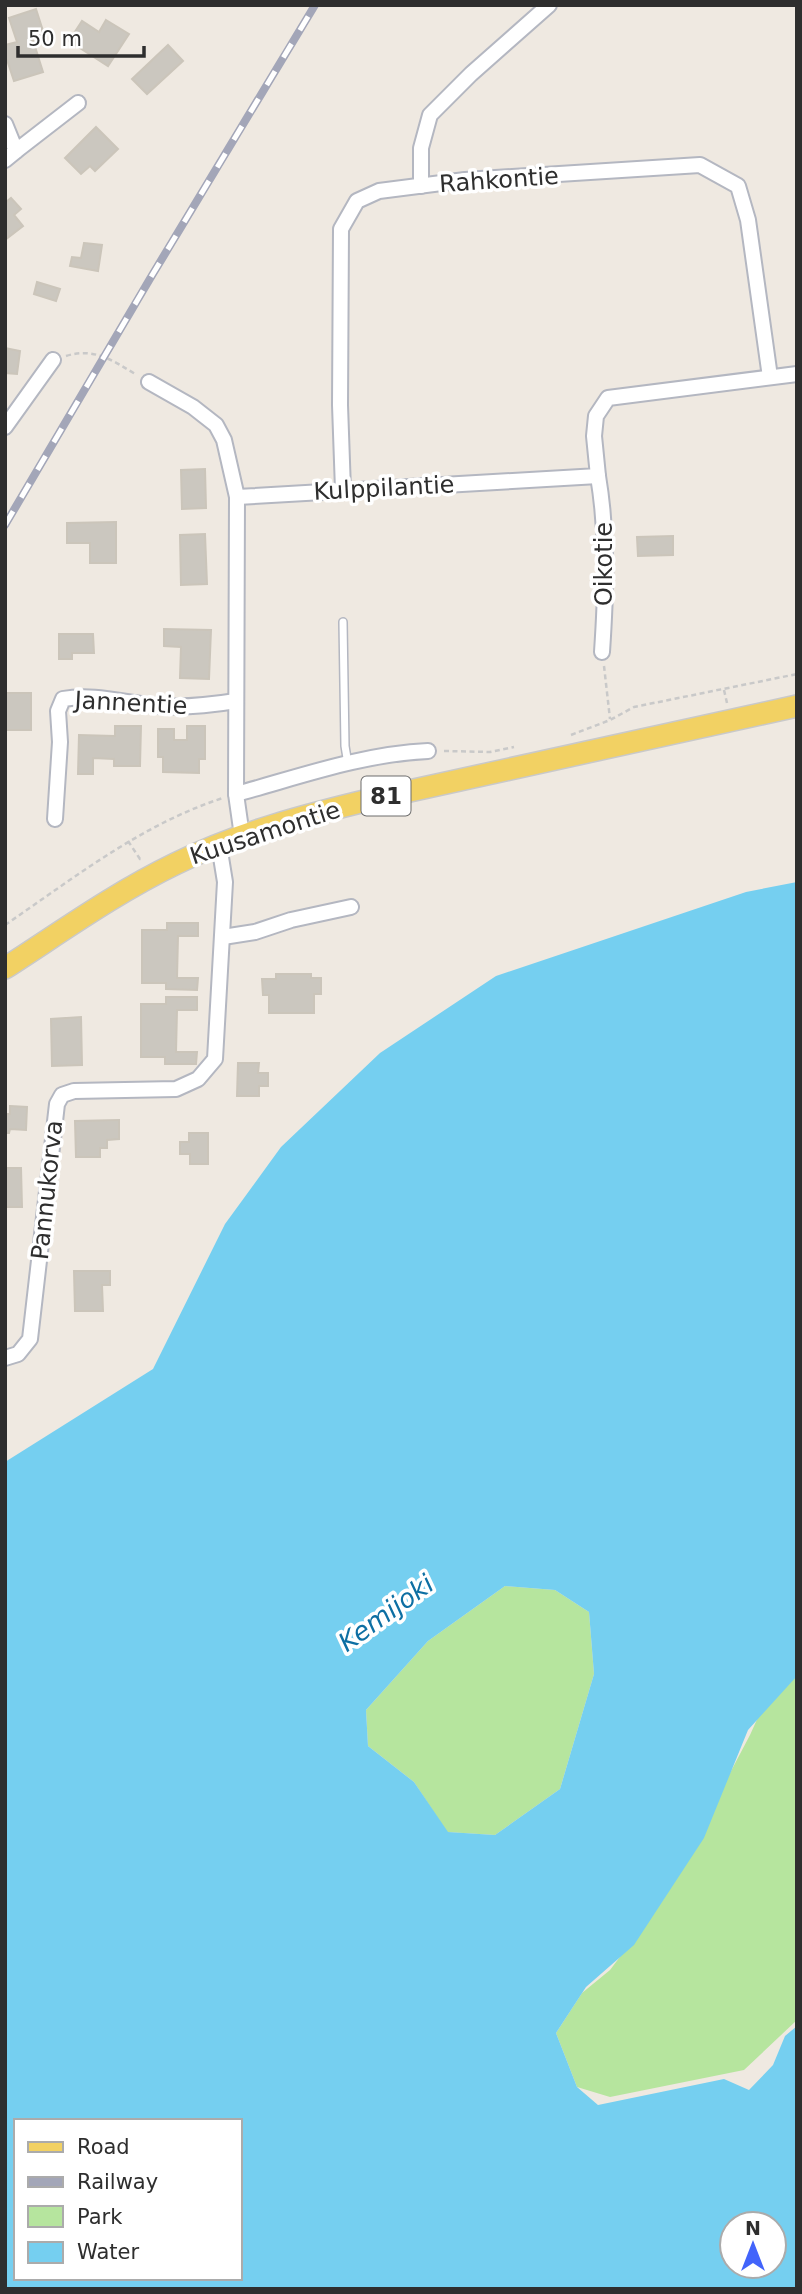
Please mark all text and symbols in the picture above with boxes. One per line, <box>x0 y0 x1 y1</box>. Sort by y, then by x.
scale bar <box>18 14 144 58</box>
text: 50 m <box>28 27 82 51</box>
street label: Rahkontie <box>438 162 560 198</box>
street label: Kulppilantie <box>313 470 455 506</box>
street label: Oikotie <box>590 522 618 606</box>
street label: Jannentie <box>72 686 188 720</box>
road number: 81 <box>362 776 410 816</box>
street label: Kuusamontie <box>186 796 344 870</box>
street label: Pannukorva <box>26 1119 68 1261</box>
water label: Kemijoki <box>333 1568 440 1657</box>
legend <box>14 2119 242 2280</box>
text: Road <box>77 2135 130 2159</box>
text: Railway <box>77 2170 158 2194</box>
text: Park <box>77 2205 123 2229</box>
north arrow <box>718 2210 788 2280</box>
text: N <box>745 2217 761 2239</box>
text: Water <box>77 2240 139 2264</box>

